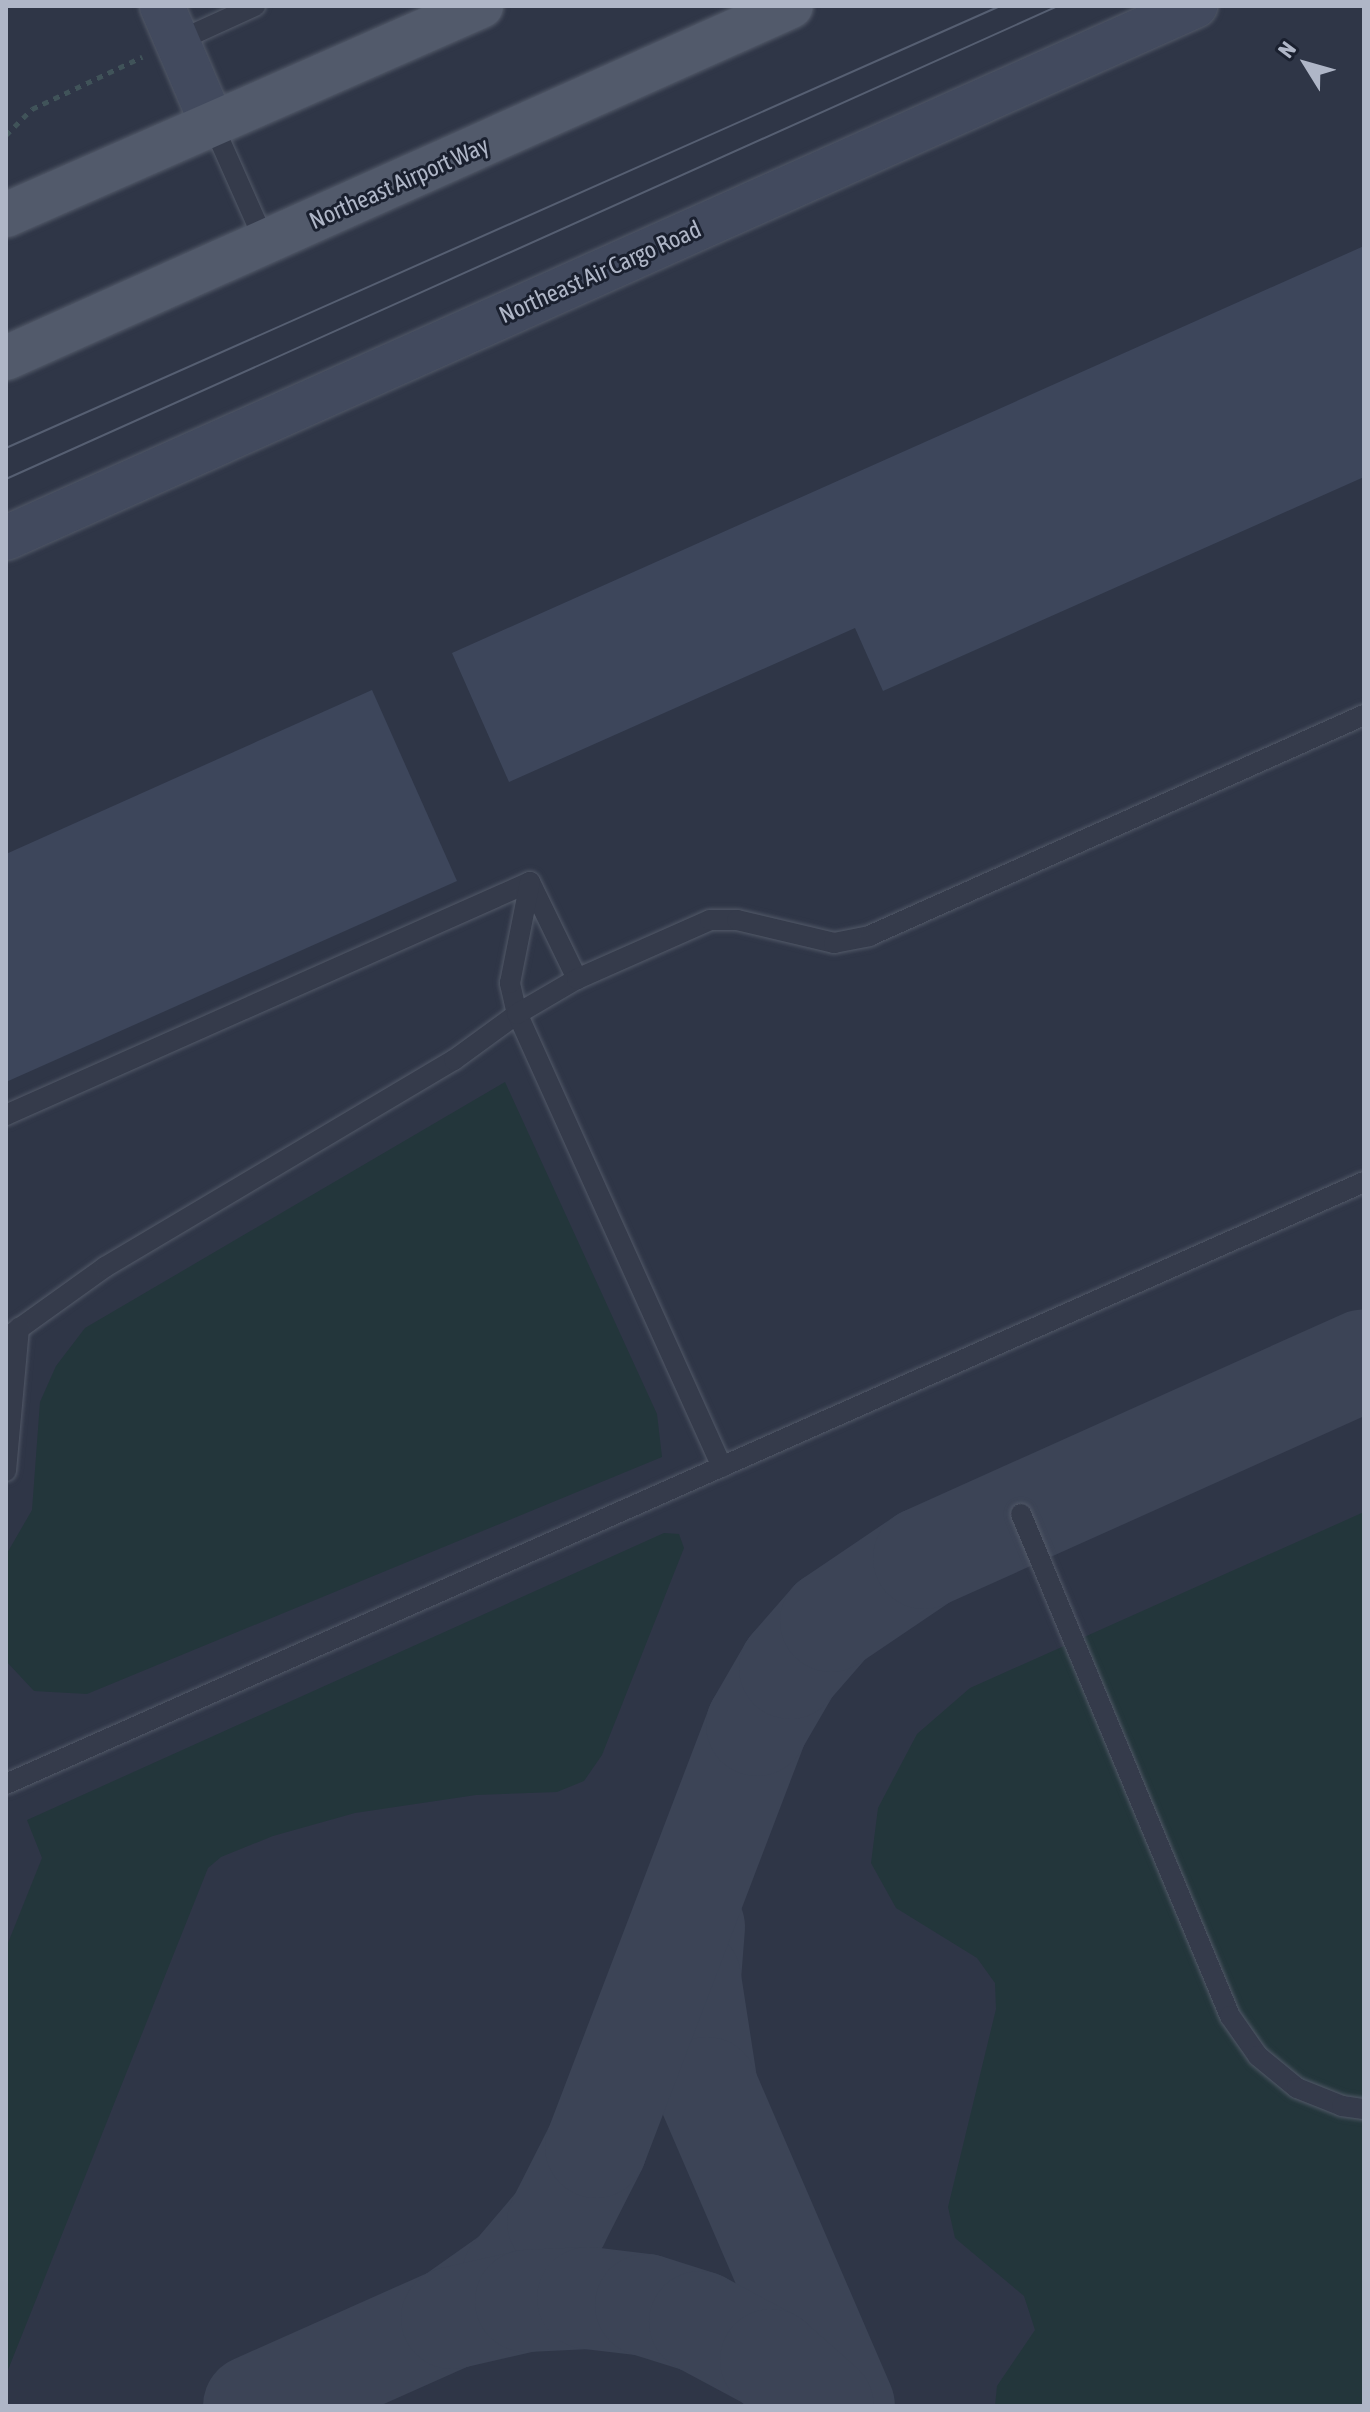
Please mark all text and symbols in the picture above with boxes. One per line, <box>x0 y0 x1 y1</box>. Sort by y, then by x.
north arrow <box>1266 24 1346 104</box>
text: N <box>1273 37 1301 63</box>
street label: Northeast Airport Way <box>305 131 493 235</box>
street label: Northeast Air Cargo Road <box>495 215 705 329</box>

